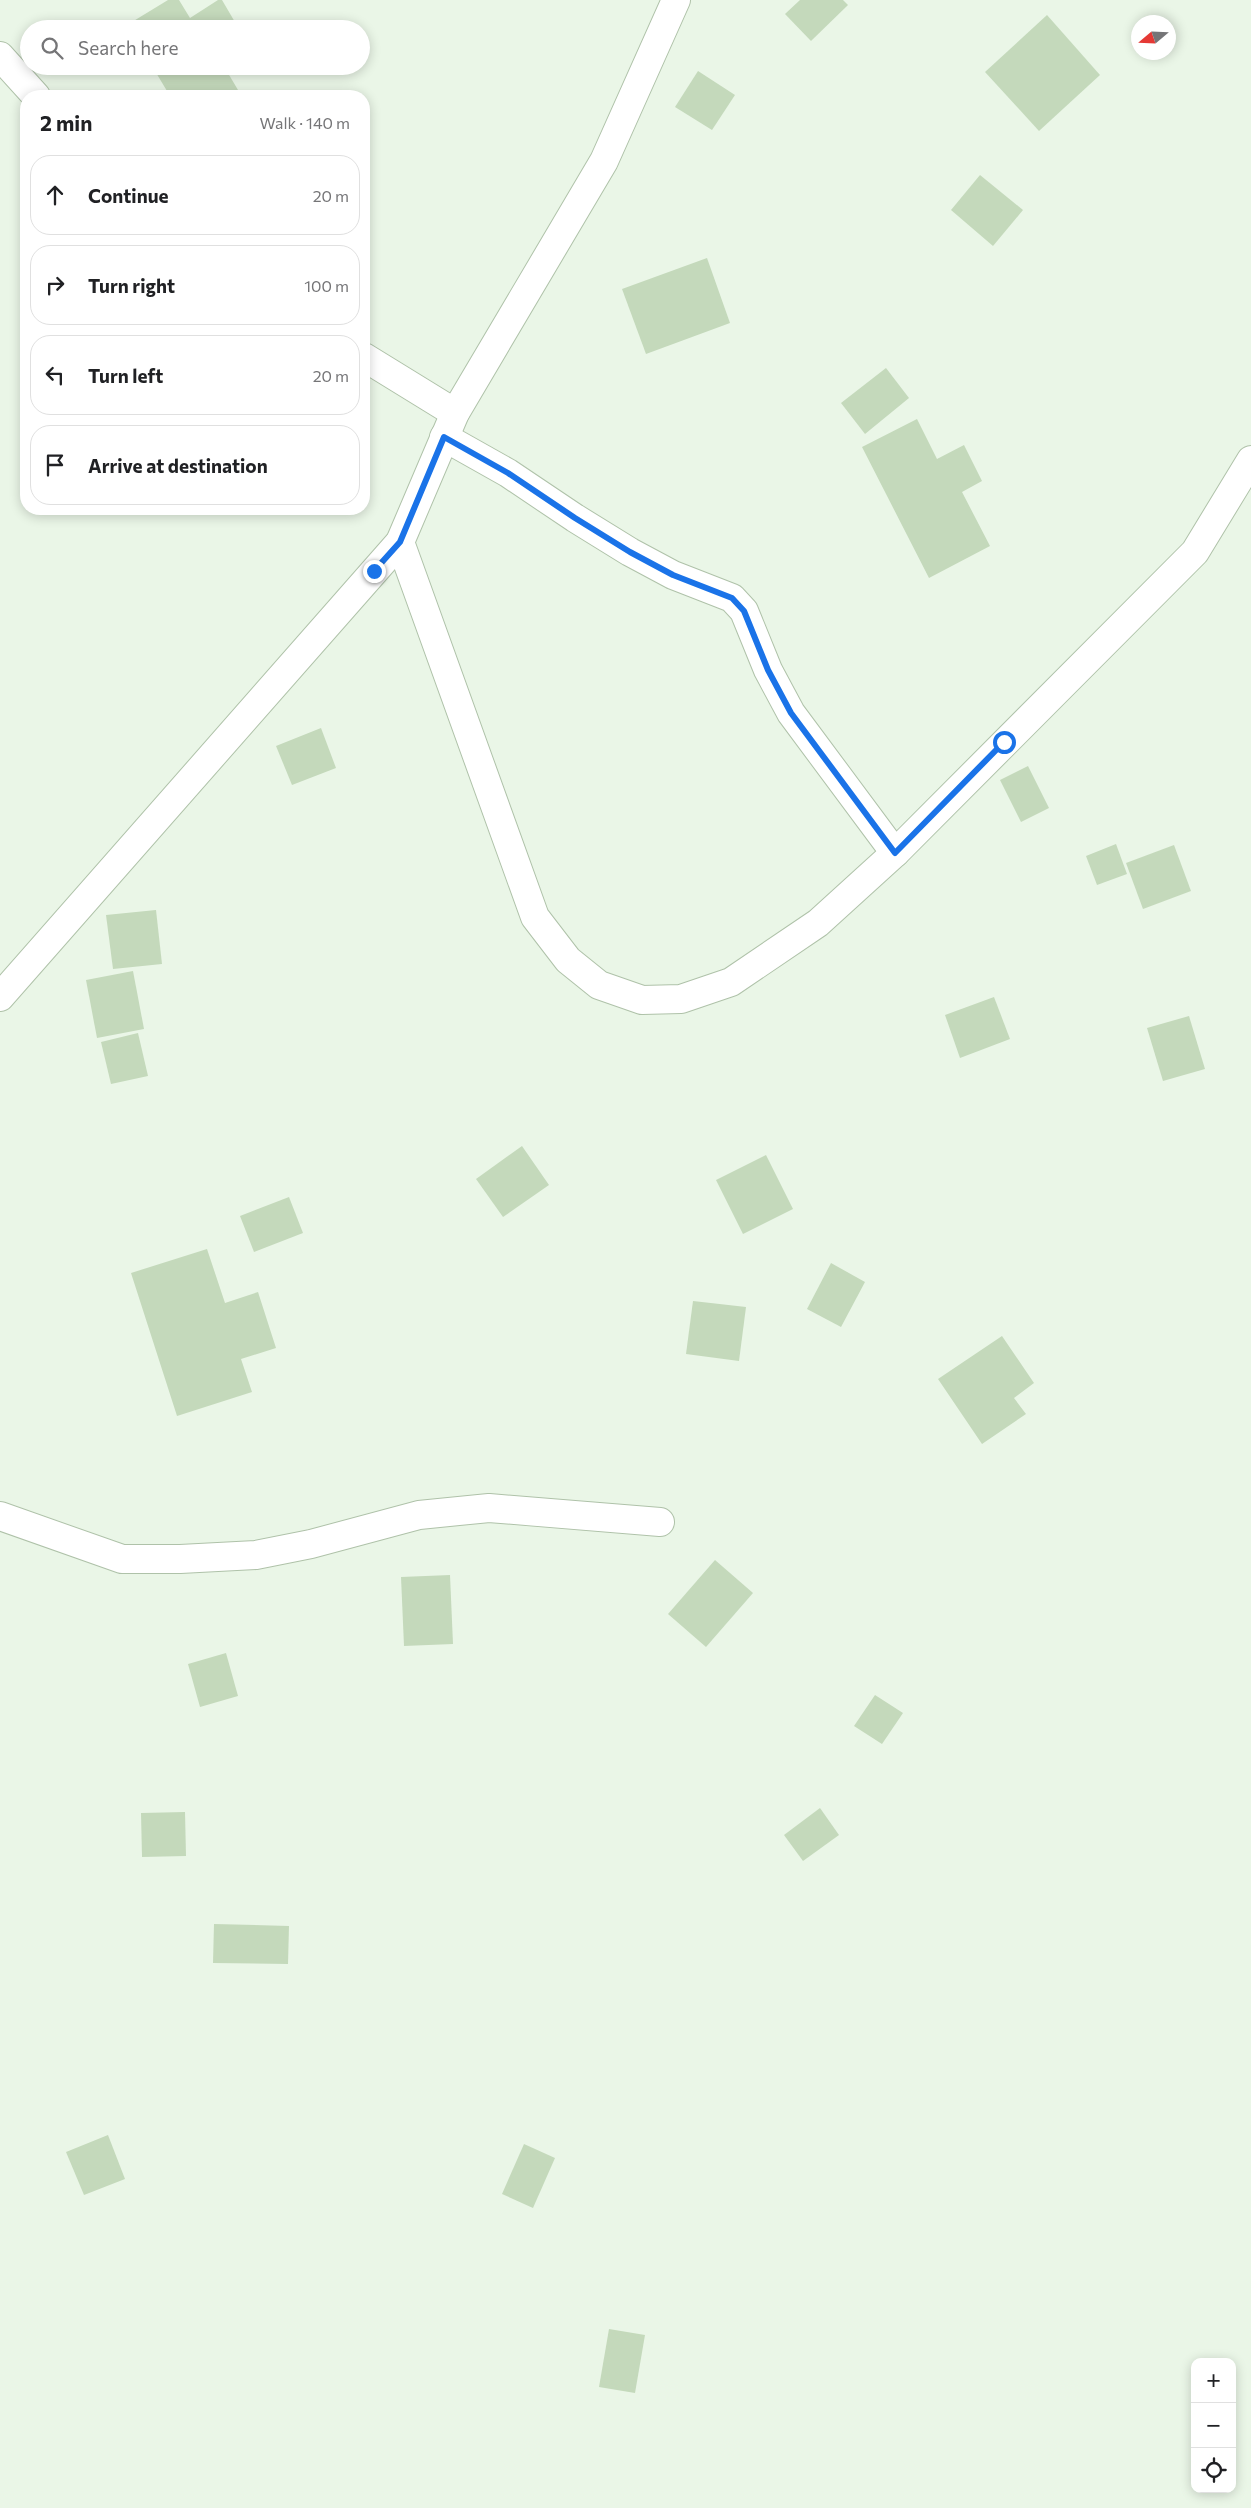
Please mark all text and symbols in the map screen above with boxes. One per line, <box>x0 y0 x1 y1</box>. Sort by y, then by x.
north arrow <box>1131 15 1176 60</box>
search box <box>20 20 370 75</box>
icon: search <box>38 34 66 62</box>
text: Search here <box>78 36 178 59</box>
text: 2 min <box>40 110 92 135</box>
text: Walk · 140 m <box>260 113 350 132</box>
icon: ahead <box>41 181 69 209</box>
text: Continue <box>88 184 168 207</box>
text: 20 m <box>313 186 349 205</box>
icon: right <box>41 271 69 299</box>
text: Turn right <box>88 274 175 297</box>
text: 100 m <box>304 276 349 295</box>
icon: left <box>41 361 69 389</box>
text: Turn left <box>88 364 163 387</box>
text: 20 m <box>313 366 349 385</box>
icon: arrive <box>41 451 69 479</box>
text: Arrive at destination <box>88 454 268 477</box>
route end <box>363 560 386 583</box>
route start <box>993 731 1016 754</box>
map controls <box>1191 2358 1236 2493</box>
button: + <box>1191 2358 1236 2403</box>
button: − <box>1191 2403 1236 2448</box>
button: locate <box>1191 2448 1236 2493</box>

